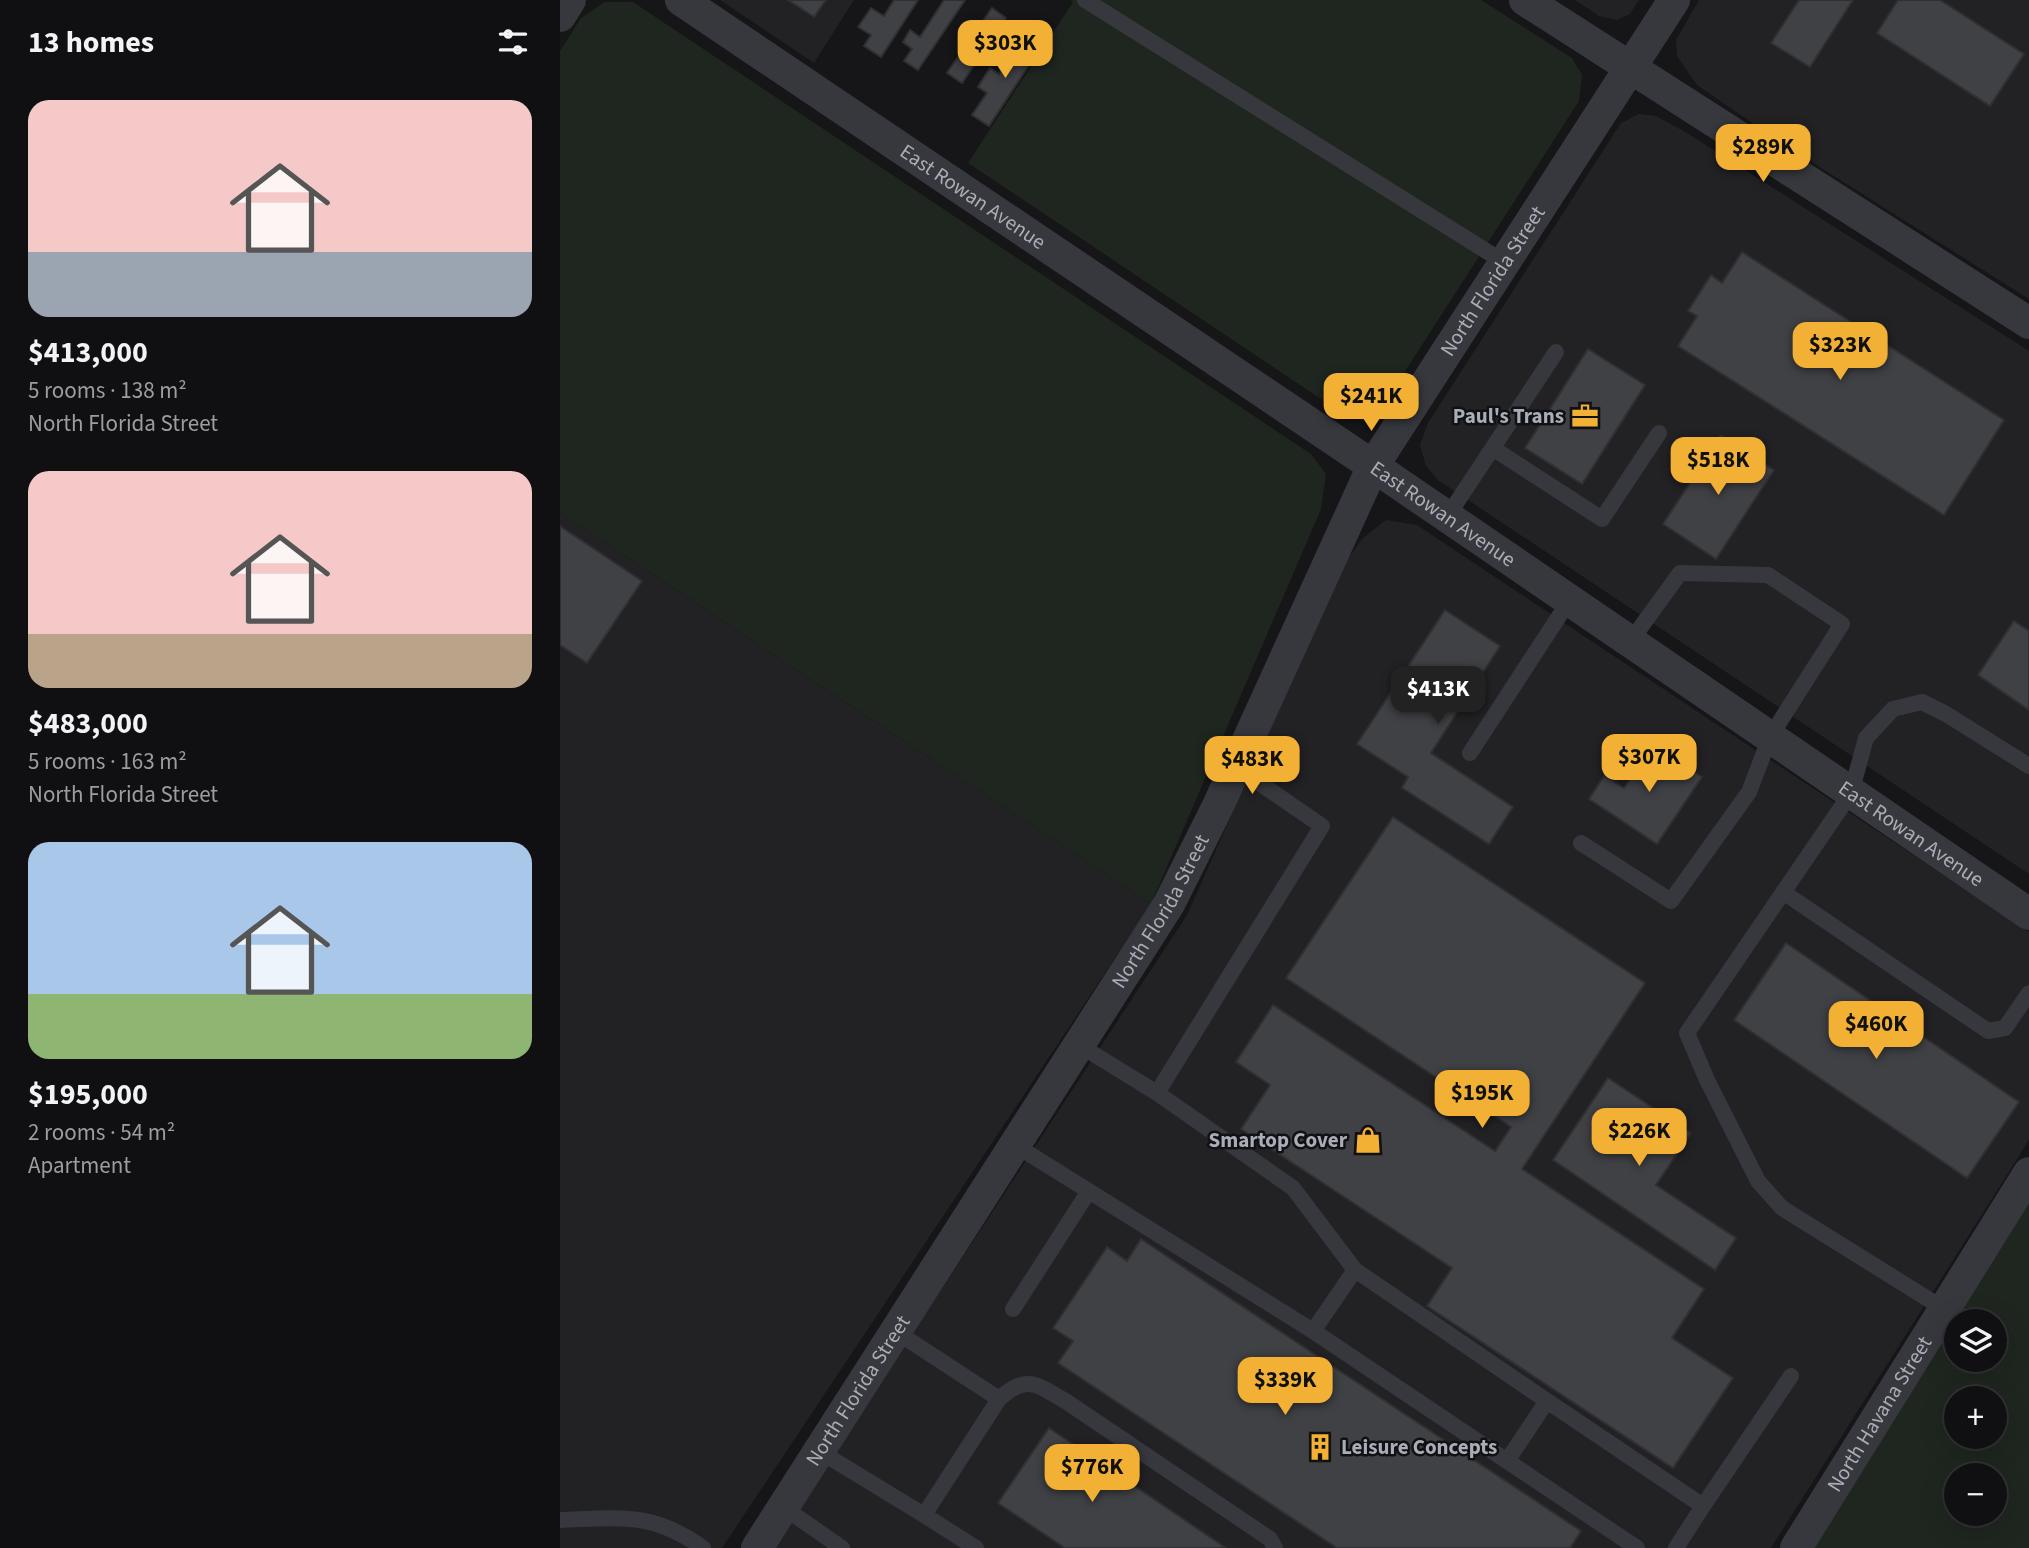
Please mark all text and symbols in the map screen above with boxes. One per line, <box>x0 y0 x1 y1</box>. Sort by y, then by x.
pin: $303K <box>956 20 1054 80</box>
text: 13 homes <box>28 21 154 64</box>
icon: filters <box>494 23 532 61</box>
text: $303K <box>974 26 1036 59</box>
pin: $289K <box>1714 124 1812 184</box>
text: $289K <box>1732 130 1794 163</box>
street label: East Rowan Avenue <box>894 137 1052 257</box>
icon: home <box>217 145 343 271</box>
street label: North Florida Street <box>1433 200 1552 362</box>
pin: $323K <box>1791 322 1889 382</box>
text: $323K <box>1809 328 1871 361</box>
text: $413,000 <box>28 331 148 374</box>
text: 5 rooms · 138 m² <box>28 374 187 407</box>
pin: $241K <box>1322 374 1420 433</box>
text: $241K <box>1340 379 1402 412</box>
place label: Paul's Trans <box>1453 401 1564 431</box>
office icon: Paul's Trans <box>1570 401 1600 431</box>
text: North Florida Street <box>28 407 218 440</box>
pin: $518K <box>1669 438 1767 497</box>
text: $518K <box>1687 443 1749 476</box>
street label: East Rowan Avenue <box>1364 453 1522 574</box>
icon: home <box>217 516 343 642</box>
pin: $413K <box>1389 666 1487 726</box>
text: $413K <box>1407 672 1469 705</box>
text: $483,000 <box>28 702 148 745</box>
pin: $307K <box>1600 734 1698 794</box>
pin: $483K <box>1203 736 1301 796</box>
text: $307K <box>1618 740 1680 773</box>
text: $483K <box>1221 742 1283 775</box>
text: 5 rooms · 163 m² <box>28 745 187 778</box>
street label: East Rowan Avenue <box>1832 773 1990 894</box>
text: North Florida Street <box>28 778 218 811</box>
street label: North Florida Street <box>1104 829 1217 994</box>
icon: home <box>217 887 343 1013</box>
pin: $460K <box>1827 1002 1925 1061</box>
text: $460K <box>1845 1007 1907 1040</box>
pin: $195K <box>1433 1070 1531 1130</box>
text: $195,000 <box>28 1073 148 1116</box>
text: $195K <box>1451 1076 1513 1109</box>
pin: $226K <box>1590 1108 1688 1168</box>
text: $226K <box>1608 1114 1670 1147</box>
text: 2 rooms · 54 m² <box>28 1116 175 1149</box>
place label: Smartop Cover <box>1209 1125 1348 1155</box>
shop icon: Smartop Cover <box>1353 1125 1383 1155</box>
text: Apartment <box>28 1149 131 1182</box>
street label: North Florida Street <box>798 1309 917 1472</box>
map controls <box>1944 1309 2007 1526</box>
button: layers <box>1944 1309 2007 1372</box>
street label: North Havana Street <box>1820 1330 1939 1497</box>
pin: $339K <box>1236 1358 1334 1417</box>
text: $339K <box>1254 1363 1316 1396</box>
button: + <box>1944 1386 2007 1449</box>
building icon: Leisure Concepts <box>1305 1432 1335 1462</box>
place label: Leisure Concepts <box>1341 1432 1497 1462</box>
pin: $776K <box>1043 1444 1141 1504</box>
text: $776K <box>1061 1450 1123 1483</box>
button: − <box>1944 1463 2007 1526</box>

